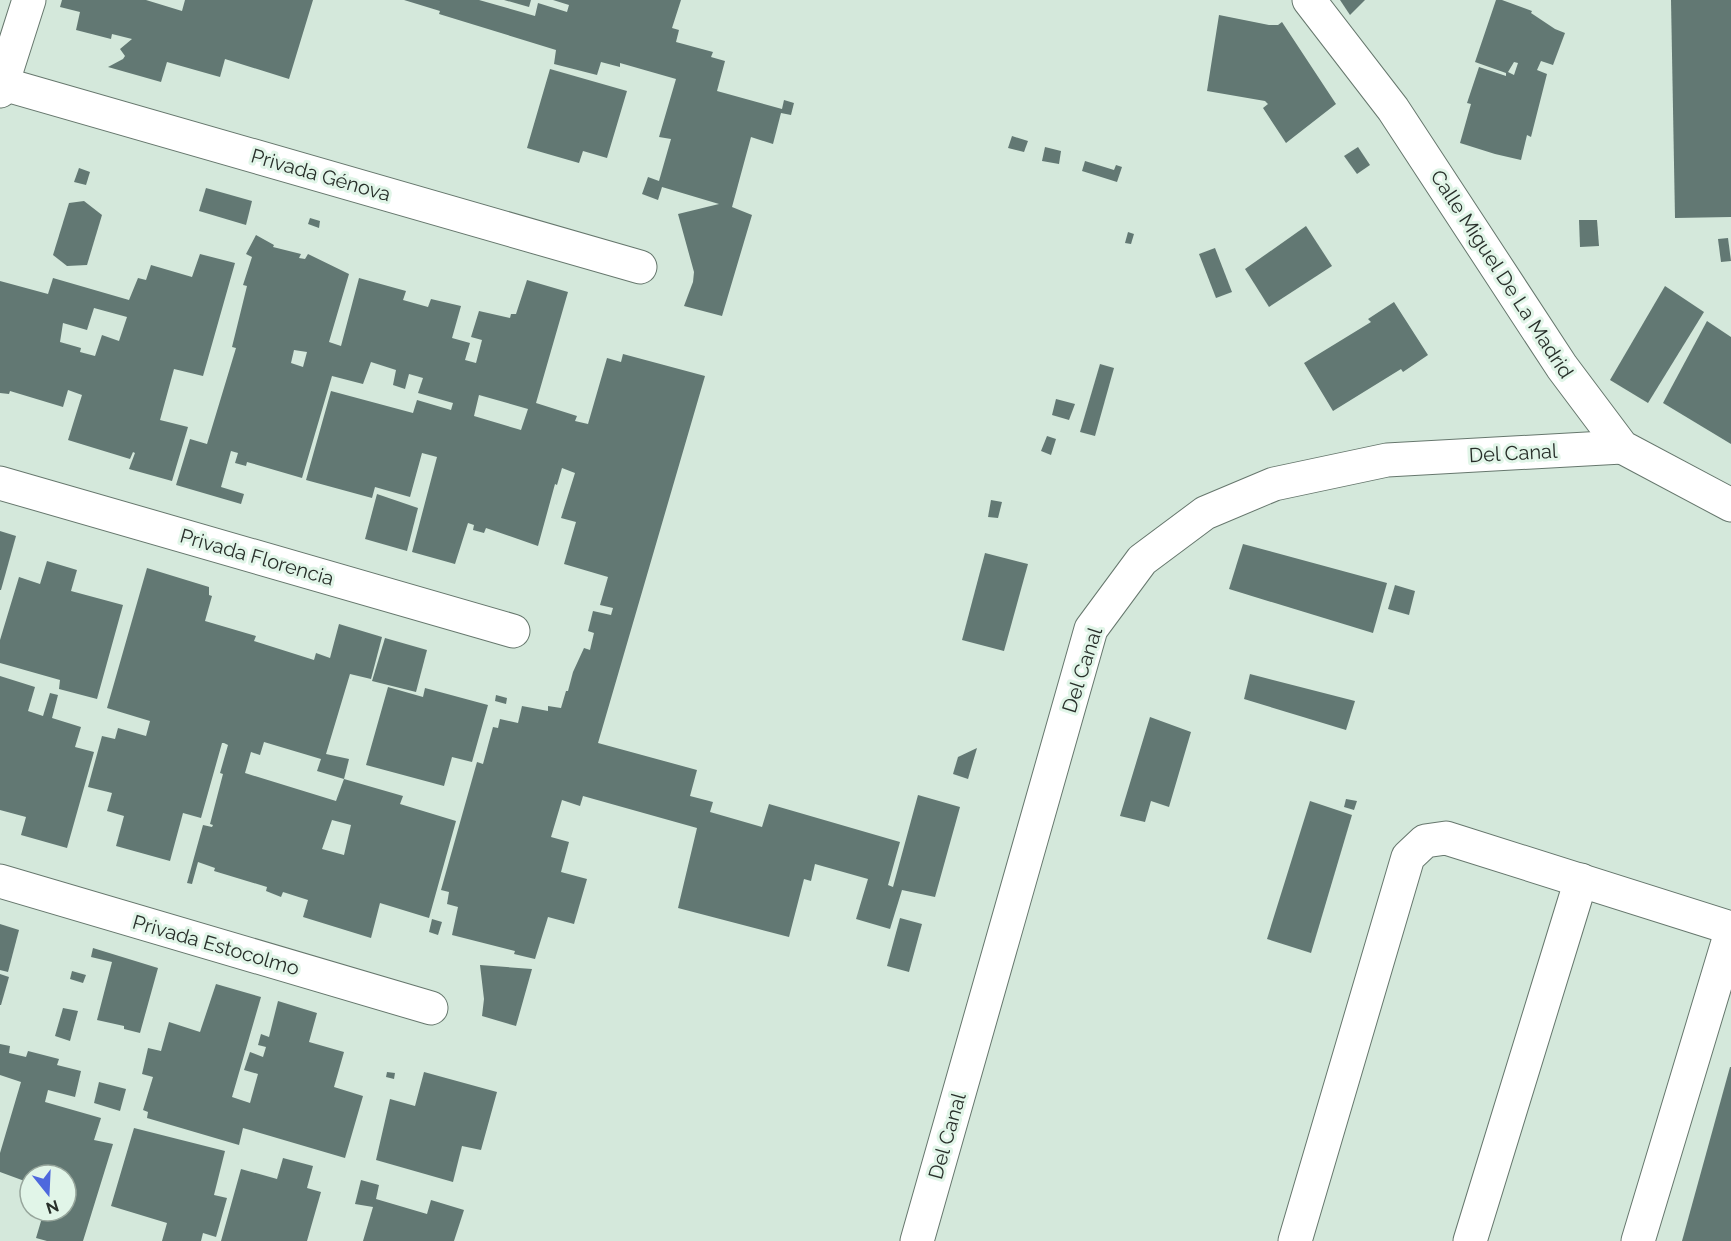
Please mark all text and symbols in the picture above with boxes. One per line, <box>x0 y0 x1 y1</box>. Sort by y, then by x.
street label: Privada Génova <box>248 144 394 206</box>
street label: Calle Miguel De La Madrid <box>1426 165 1578 383</box>
street label: Del Canal <box>1468 439 1558 467</box>
street label: Privada Florencia <box>177 524 337 590</box>
street label: Del Canal <box>1057 624 1107 716</box>
street label: Privada Estocolmo <box>130 910 302 980</box>
street label: Del Canal <box>923 1090 971 1182</box>
north arrow <box>18 1163 78 1223</box>
text: N <box>44 1196 61 1218</box>

